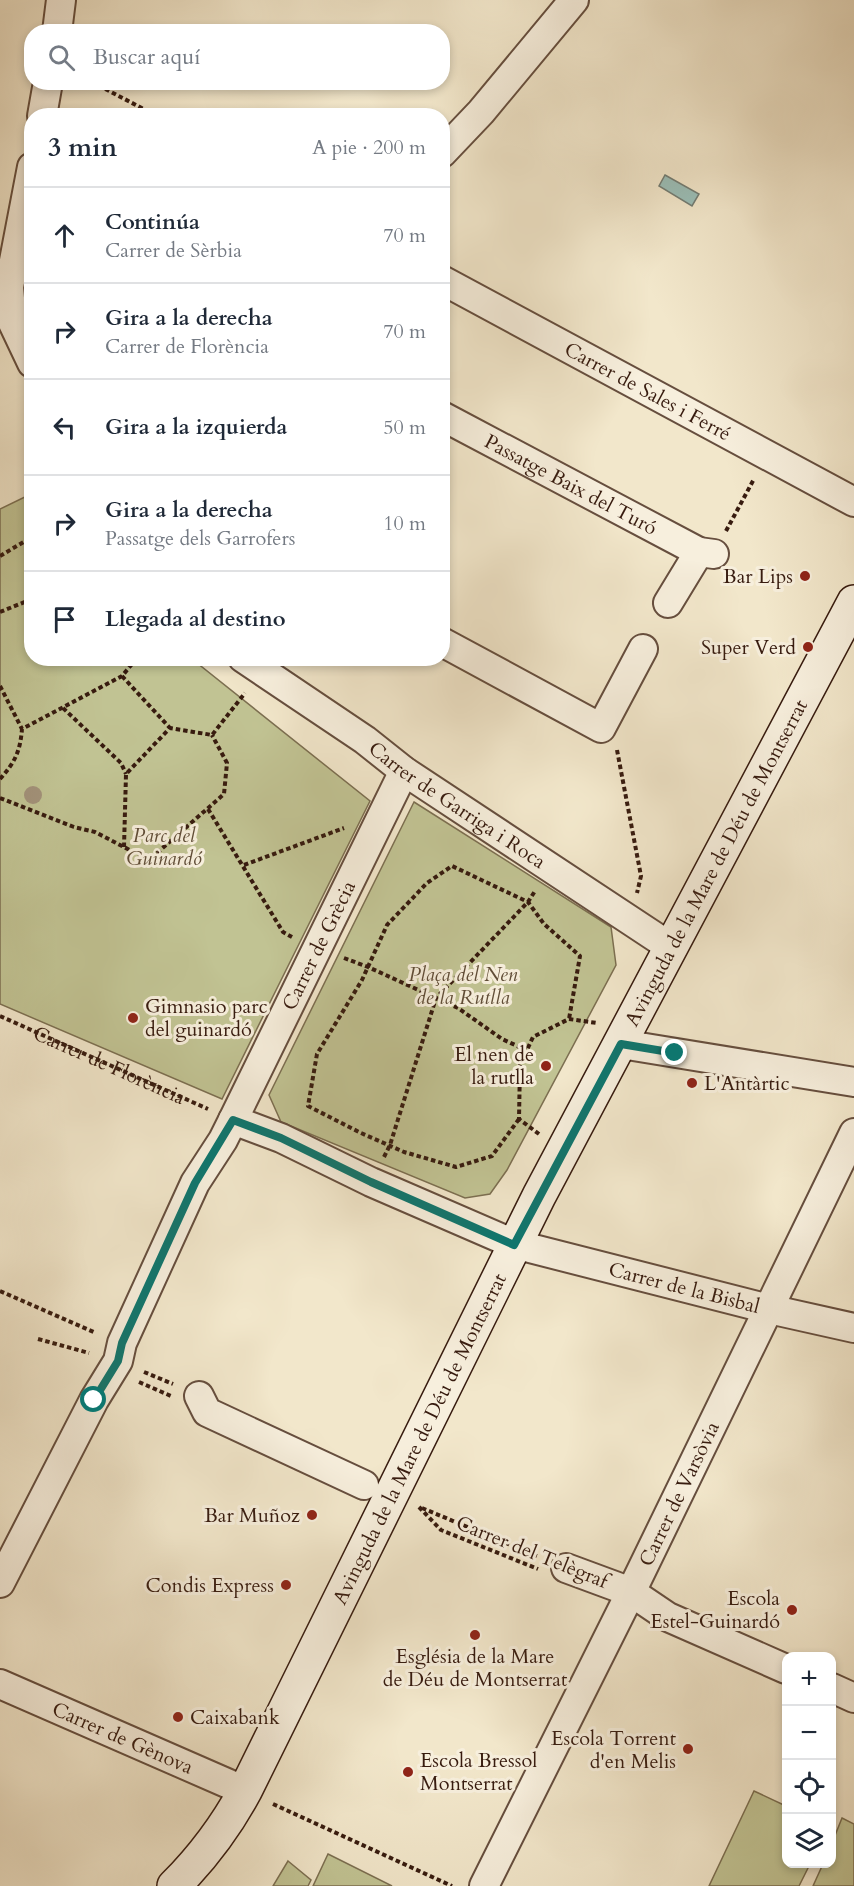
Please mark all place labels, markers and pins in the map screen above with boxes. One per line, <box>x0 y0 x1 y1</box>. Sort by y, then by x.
place label: Bar Lips <box>723 563 793 590</box>
marker: Bar Lips <box>798 569 812 583</box>
place label: Super Verd <box>701 634 796 661</box>
marker: Super Verd <box>801 640 815 654</box>
place label: Gimnasio parc del guinardó <box>145 993 268 1043</box>
marker: Gimnasio parc del guinardó <box>126 1011 140 1025</box>
place label: El nen de la rutlla <box>454 1041 534 1091</box>
marker: El nen de la rutlla <box>539 1059 553 1073</box>
place label: L'Antàrtic <box>704 1070 790 1097</box>
marker: L'Antàrtic <box>685 1076 699 1090</box>
place label: Bar Muñoz <box>204 1502 300 1529</box>
marker: Bar Muñoz <box>305 1508 319 1522</box>
place label: Condis Express <box>146 1572 274 1599</box>
marker: Condis Express <box>279 1578 293 1592</box>
place label: Escola Estel-Guinardó <box>650 1585 780 1635</box>
marker: Escola Estel-Guinardó <box>785 1603 799 1617</box>
marker: Església de la Mare de Déu de Montserrat <box>468 1628 482 1642</box>
place label: Església de la Mare de Déu de Montserrat <box>383 1643 568 1693</box>
place label: Caixabank <box>190 1704 280 1731</box>
marker: Caixabank <box>171 1710 185 1724</box>
place label: Escola Torrent d'en Melis <box>551 1725 677 1775</box>
marker: Escola Torrent d'en Melis <box>681 1742 695 1756</box>
place label: Escola Bressol Montserrat <box>420 1747 537 1797</box>
marker: Escola Bressol Montserrat <box>401 1765 415 1779</box>

